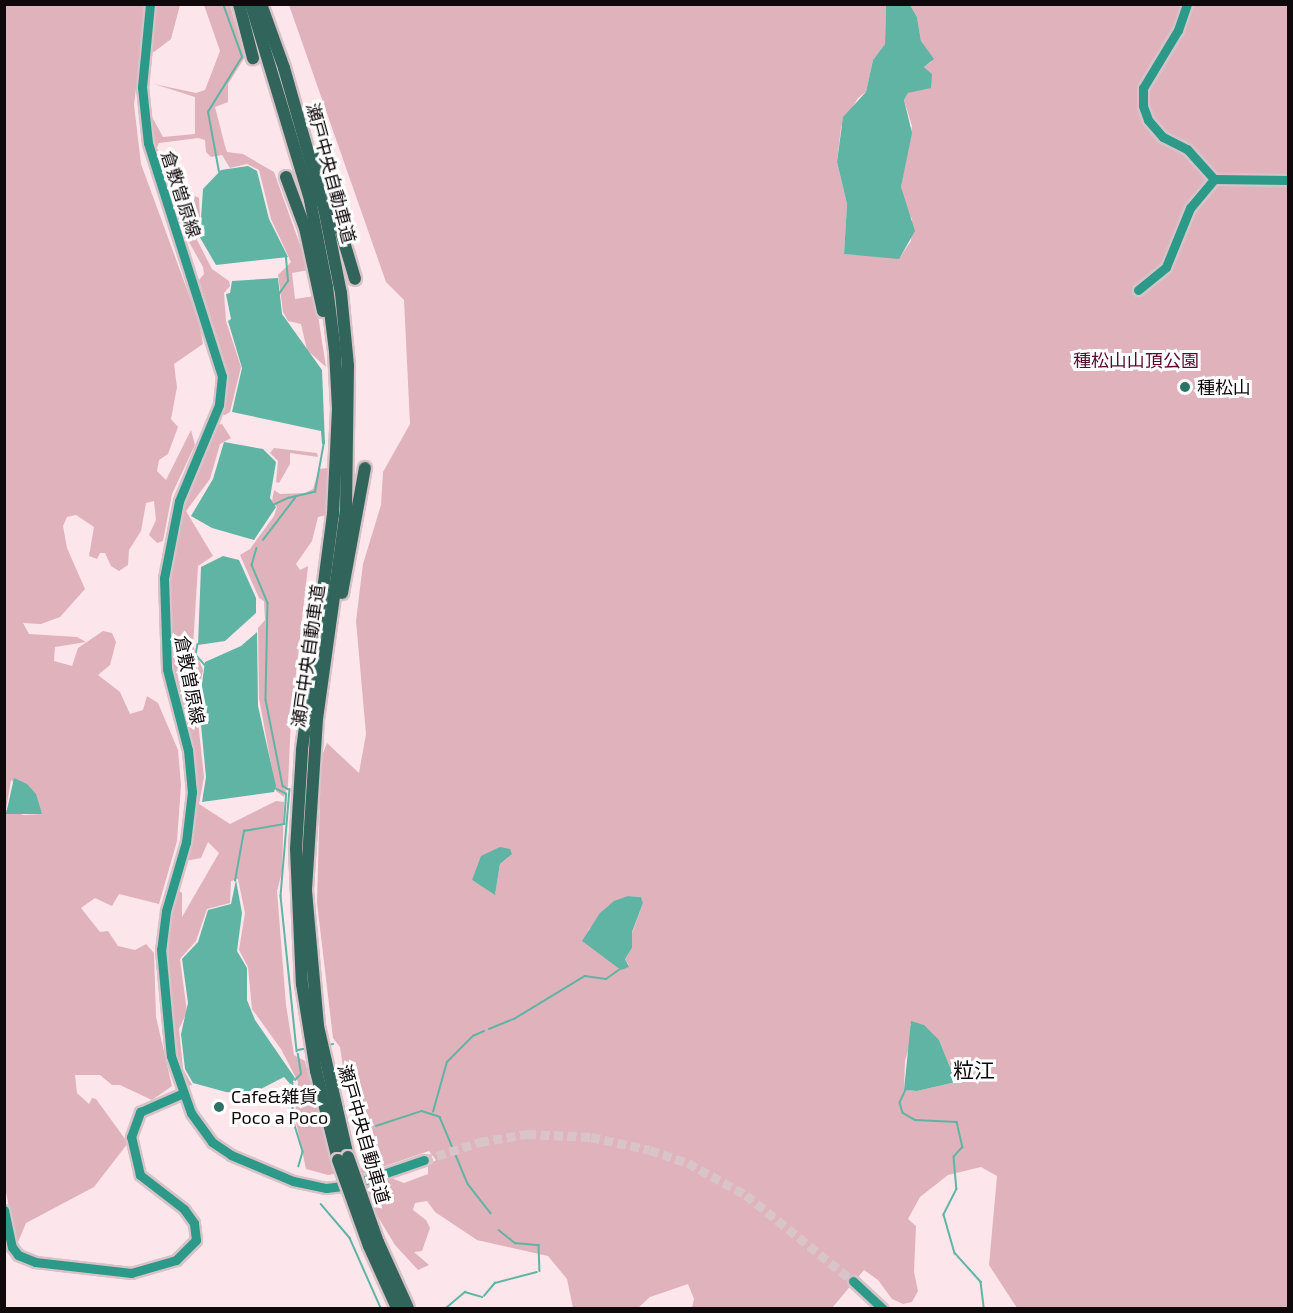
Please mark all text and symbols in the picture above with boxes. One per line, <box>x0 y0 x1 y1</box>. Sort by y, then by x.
street label: 瀬戸中央自動車道 <box>302 101 360 245</box>
street label: 倉敷曽原線 <box>157 148 205 240</box>
park label: 種松山山頂公園 <box>1073 349 1199 371</box>
place label: 種松山 <box>1197 376 1251 398</box>
marker: 種松山 <box>1178 380 1192 394</box>
street label: 瀬戸中央自動車道 <box>287 583 329 729</box>
street label: 倉敷曽原線 <box>171 634 209 726</box>
district label: 粒江 <box>953 1057 995 1083</box>
street label: 瀬戸中央自動車道 <box>334 1062 394 1206</box>
place label: Cafe&雑貨 Poco a Poco <box>231 1086 328 1128</box>
marker: Cafe&雑貨 Poco a Poco <box>212 1100 226 1114</box>

